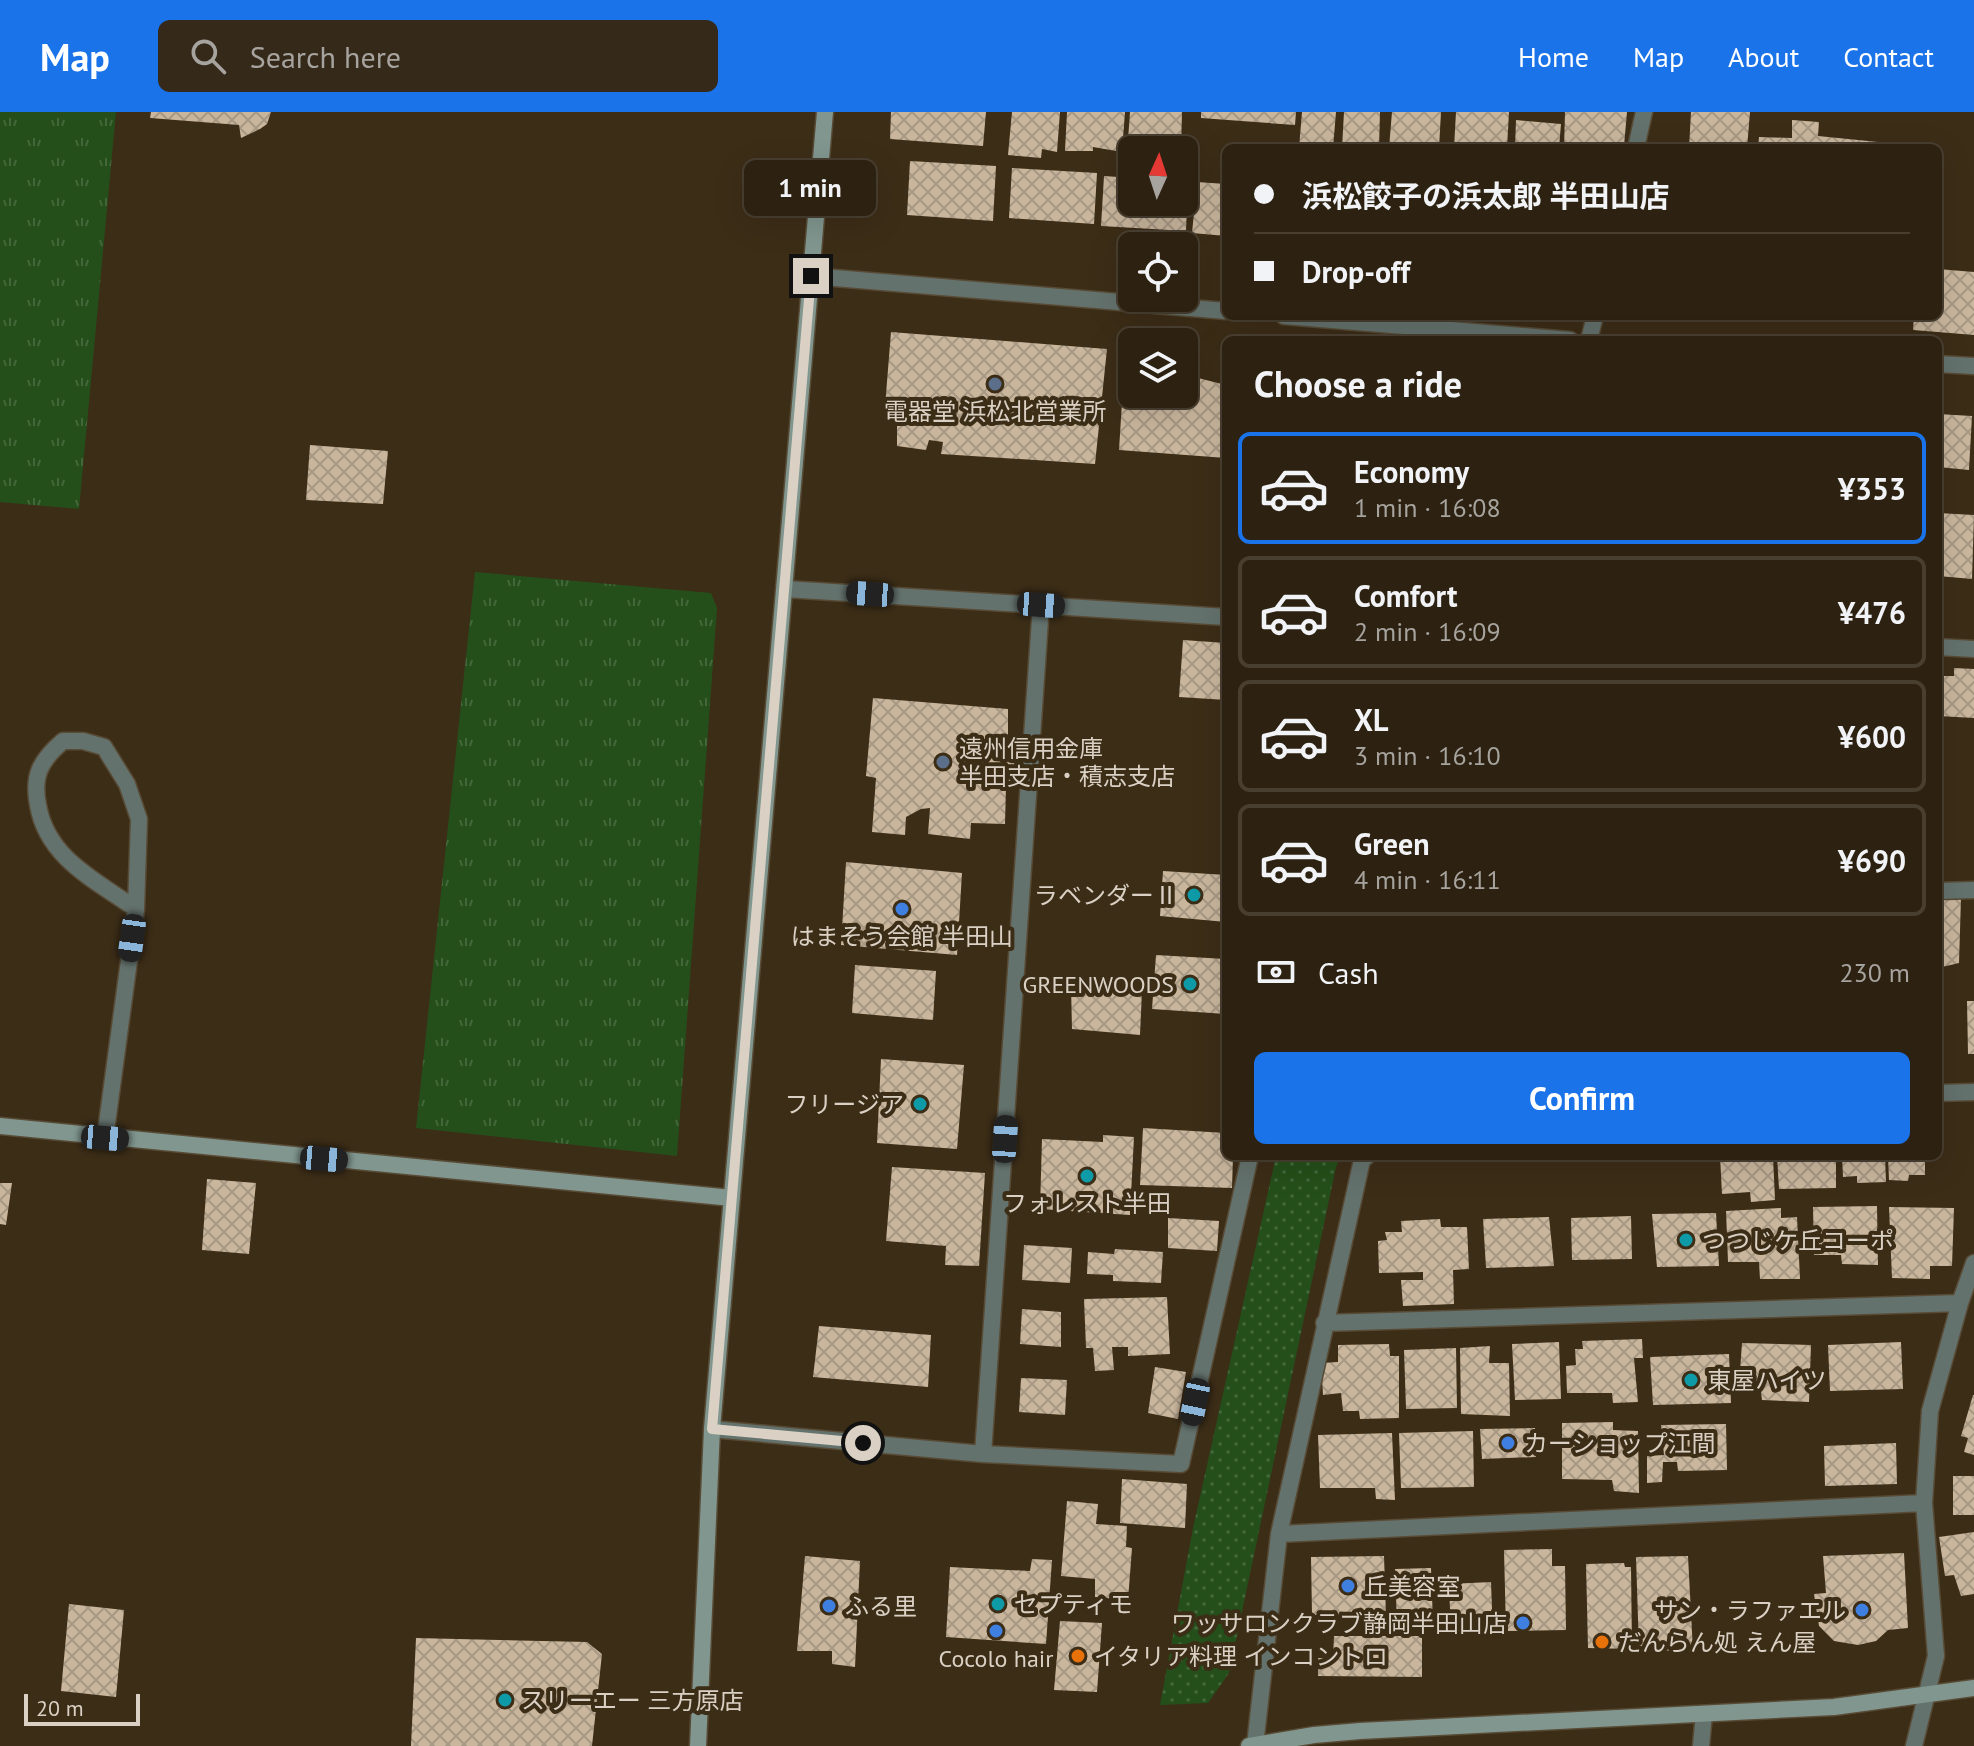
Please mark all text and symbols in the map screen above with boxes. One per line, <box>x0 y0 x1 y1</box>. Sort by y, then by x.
search box <box>158 20 718 92</box>
text: Map <box>40 32 110 81</box>
icon: search <box>186 34 230 78</box>
text: Search here <box>250 37 401 76</box>
text: Home <box>1518 38 1589 75</box>
text: Map <box>1633 38 1684 75</box>
text: About <box>1728 38 1799 75</box>
text: Contact <box>1843 38 1934 75</box>
north arrow <box>1118 136 1198 216</box>
map controls <box>1118 136 1198 408</box>
callout: 1 min <box>745 160 877 216</box>
text: 1 min <box>778 171 842 204</box>
text: 浜松餃子の浜太郎 半田山店 <box>1302 176 1670 215</box>
button: locate <box>1118 232 1198 312</box>
text: Drop-off <box>1302 252 1410 291</box>
route end <box>793 258 829 294</box>
button: layers <box>1118 328 1198 408</box>
text: Choose a ride <box>1254 360 1462 407</box>
marker: 電器堂 浜松北営業所 <box>986 375 1004 393</box>
place label: 電器堂 浜松北営業所 <box>884 396 1106 427</box>
icon: car <box>1258 452 1330 524</box>
text: Economy <box>1354 452 1469 491</box>
text: ¥353 <box>1838 469 1906 508</box>
text: 1 min · 16:08 <box>1354 491 1501 524</box>
icon: car <box>1258 576 1330 648</box>
text: Comfort <box>1354 576 1457 615</box>
car <box>845 580 895 608</box>
car <box>1016 591 1066 619</box>
text: ¥476 <box>1838 593 1906 632</box>
text: 2 min · 16:09 <box>1354 615 1501 648</box>
icon: car <box>1258 700 1330 772</box>
text: XL <box>1354 700 1388 739</box>
text: ¥600 <box>1838 717 1906 756</box>
place label: 遠州信用金庫 半田支店・積志支店 <box>959 733 1175 792</box>
text: 3 min · 16:10 <box>1354 739 1501 772</box>
marker: 遠州信用金庫 半田支店・積志支店 <box>934 753 952 771</box>
icon: car <box>1258 824 1330 896</box>
text: Green <box>1354 824 1429 863</box>
text: ¥690 <box>1838 841 1906 880</box>
text: 4 min · 16:11 <box>1354 863 1501 896</box>
place label: ラベンダーⅡ <box>1034 880 1178 911</box>
marker: ラベンダーⅡ <box>1185 886 1203 904</box>
marker: はまそう会館 半田山 <box>893 900 911 918</box>
car <box>117 913 147 963</box>
place label: はまそう会館 半田山 <box>791 921 1013 952</box>
icon: cash <box>1254 950 1298 994</box>
text: Cash <box>1318 953 1379 992</box>
text: 230 m <box>1839 956 1910 989</box>
place label: GREENWOODS <box>1022 969 1174 1000</box>
marker: GREENWOODS <box>1181 975 1199 993</box>
button: Confirm <box>1254 1052 1910 1144</box>
place label: フリージア <box>784 1089 904 1120</box>
marker: フリージア <box>911 1095 929 1113</box>
car <box>991 1114 1019 1164</box>
car <box>80 1124 130 1152</box>
car <box>299 1145 349 1173</box>
marker: フォレスト半田 <box>1078 1167 1096 1185</box>
place label: フォレスト半田 <box>1003 1188 1171 1219</box>
place label: つつじケ丘コーポ <box>1702 1225 1894 1256</box>
marker: つつじケ丘コーポ <box>1677 1231 1695 1249</box>
place label: 東屋ハイツ <box>1707 1365 1827 1396</box>
marker: 東屋ハイツ <box>1682 1371 1700 1389</box>
car <box>1178 1376 1212 1428</box>
route start <box>845 1425 881 1461</box>
place label: カーショップ江間 <box>1524 1428 1716 1459</box>
marker: カーショップ江間 <box>1499 1434 1517 1452</box>
place label: 丘美容室 <box>1364 1571 1460 1602</box>
marker: 丘美容室 <box>1339 1577 1357 1595</box>
place label: セプティモ <box>1014 1589 1133 1620</box>
place label: ふる里 <box>845 1591 917 1622</box>
marker: セプティモ <box>989 1595 1007 1613</box>
place label: サン・ラファエル <box>1654 1595 1846 1626</box>
marker: ふる里 <box>820 1597 838 1615</box>
marker: サン・ラファエル <box>1853 1601 1871 1619</box>
place label: ワッサロンクラブ静岡半田山店 <box>1171 1608 1507 1639</box>
marker: ワッサロンクラブ静岡半田山店 <box>1514 1614 1532 1632</box>
marker: Cocolo hair <box>987 1622 1005 1640</box>
place label: だんらん処 えん屋 <box>1618 1627 1816 1658</box>
marker: だんらん処 えん屋 <box>1593 1633 1611 1651</box>
place label: イタリア料理 インコントロ <box>1094 1641 1387 1672</box>
place label: Cocolo hair <box>939 1643 1053 1674</box>
marker: イタリア料理 インコントロ <box>1069 1647 1087 1665</box>
place label: スリーエー 三方原店 <box>521 1685 743 1716</box>
scale bar <box>24 1690 140 1726</box>
marker: スリーエー 三方原店 <box>496 1691 514 1709</box>
text: 20 m <box>36 1694 84 1722</box>

